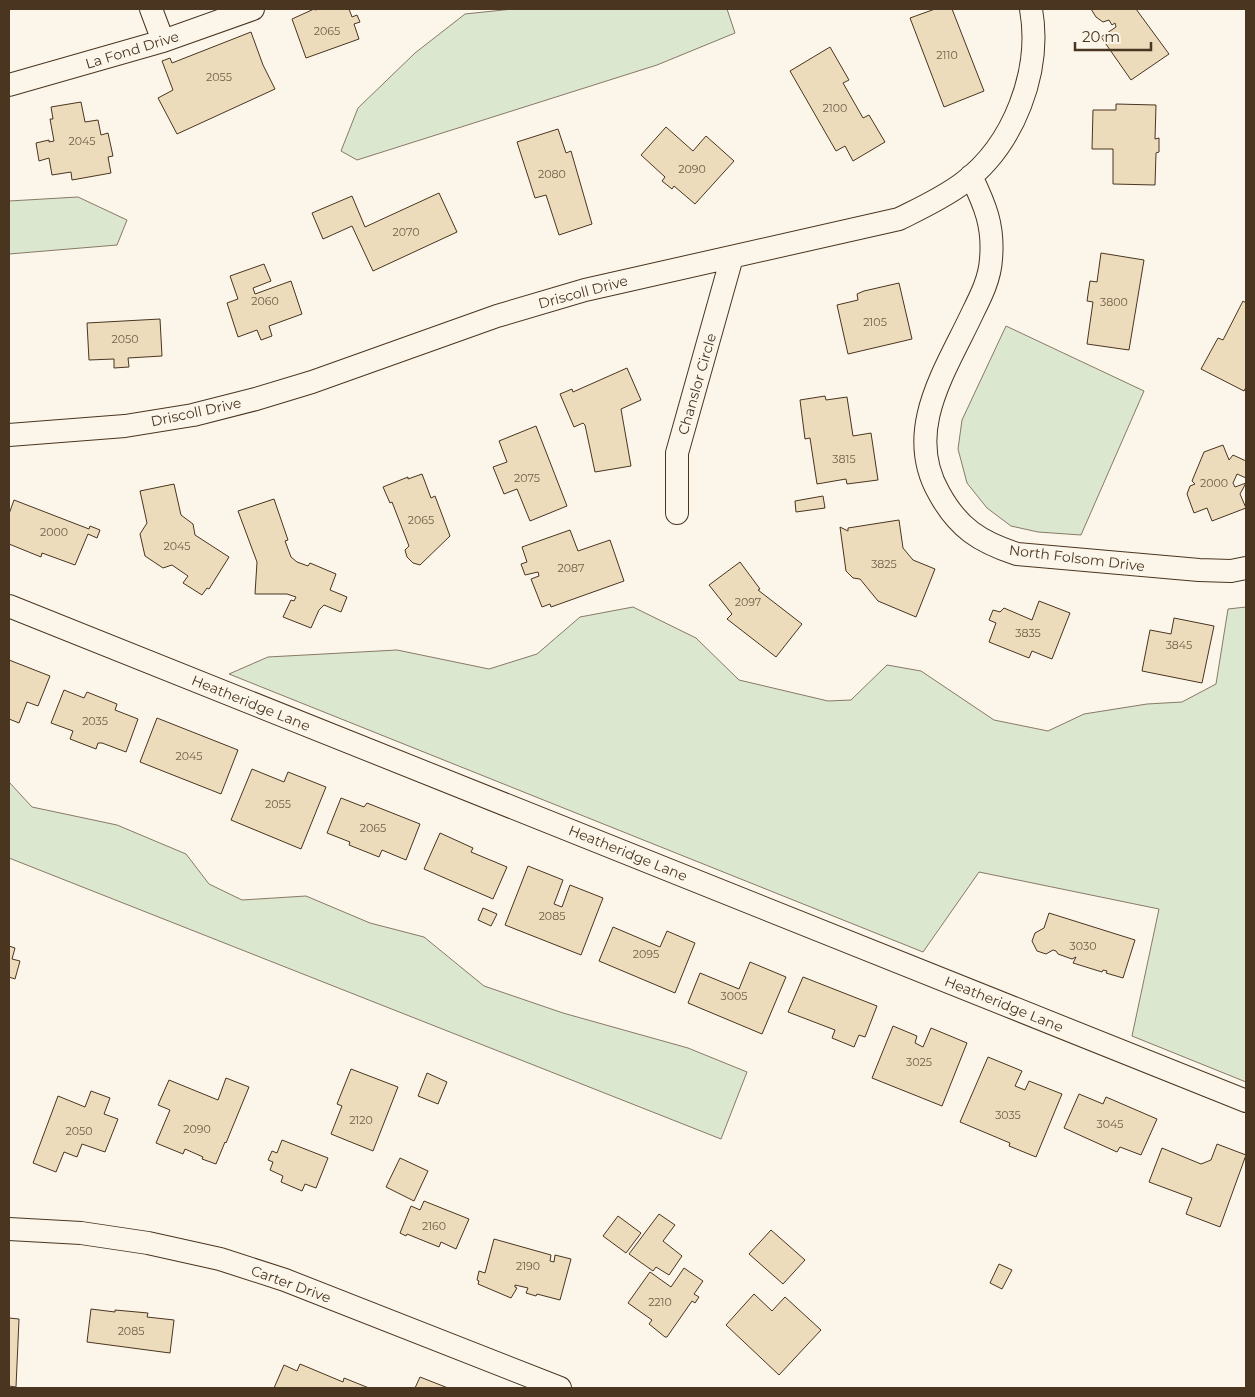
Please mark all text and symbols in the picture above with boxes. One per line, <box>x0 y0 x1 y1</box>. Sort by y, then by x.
scale bar <box>1075 20 1151 52</box>
house number: 2065 <box>314 24 340 38</box>
street label: La Fond Drive <box>83 27 181 73</box>
text: 20 m <box>1082 27 1120 46</box>
house number: 2110 <box>936 48 958 62</box>
house number: 2055 <box>206 70 232 84</box>
house number: 2100 <box>823 101 847 115</box>
house number: 2045 <box>69 134 95 148</box>
house number: 2090 <box>678 162 706 176</box>
house number: 2080 <box>538 167 566 181</box>
house number: 2070 <box>393 225 419 239</box>
street label: Driscoll Drive <box>536 271 630 313</box>
house number: 2060 <box>251 294 279 308</box>
house number: 3800 <box>1100 295 1128 309</box>
house number: 2105 <box>863 315 887 329</box>
street label: Chanslor Circle <box>674 331 720 437</box>
house number: 2050 <box>111 332 139 346</box>
street label: Driscoll Drive <box>149 394 243 430</box>
house number: 3815 <box>832 452 856 466</box>
house number: 2075 <box>514 471 540 485</box>
house number: 2000 <box>1200 476 1228 490</box>
house number: 2065 <box>408 513 434 527</box>
house number: 2000 <box>40 525 68 539</box>
house number: 2045 <box>164 539 190 553</box>
street label: North Folsom Drive <box>1008 541 1146 575</box>
house number: 3825 <box>871 557 897 571</box>
house number: 2087 <box>557 561 585 575</box>
house number: 2097 <box>735 595 761 609</box>
house number: 3835 <box>1015 626 1041 640</box>
house number: 3845 <box>1166 638 1192 652</box>
street label: Heatheridge Lane <box>189 671 313 735</box>
house number: 2035 <box>82 714 108 728</box>
house number: 2045 <box>176 749 202 763</box>
house number: 2055 <box>265 797 291 811</box>
house number: 2065 <box>360 821 386 835</box>
street label: Heatheridge Lane <box>566 821 690 885</box>
house number: 2085 <box>539 909 565 923</box>
house number: 3030 <box>1070 939 1096 953</box>
house number: 2095 <box>633 947 659 961</box>
street label: Heatheridge Lane <box>942 972 1066 1036</box>
house number: 3005 <box>721 989 748 1003</box>
house number: 3025 <box>906 1055 932 1069</box>
house number: 3035 <box>995 1108 1021 1122</box>
house number: 2120 <box>349 1113 373 1127</box>
house number: 3045 <box>1097 1117 1123 1131</box>
house number: 2090 <box>183 1122 211 1136</box>
house number: 2050 <box>65 1124 93 1138</box>
house number: 2160 <box>422 1219 446 1233</box>
house number: 2190 <box>516 1259 540 1273</box>
street label: Carter Drive <box>249 1261 333 1307</box>
house number: 2210 <box>648 1295 672 1309</box>
house number: 2085 <box>118 1324 144 1338</box>

